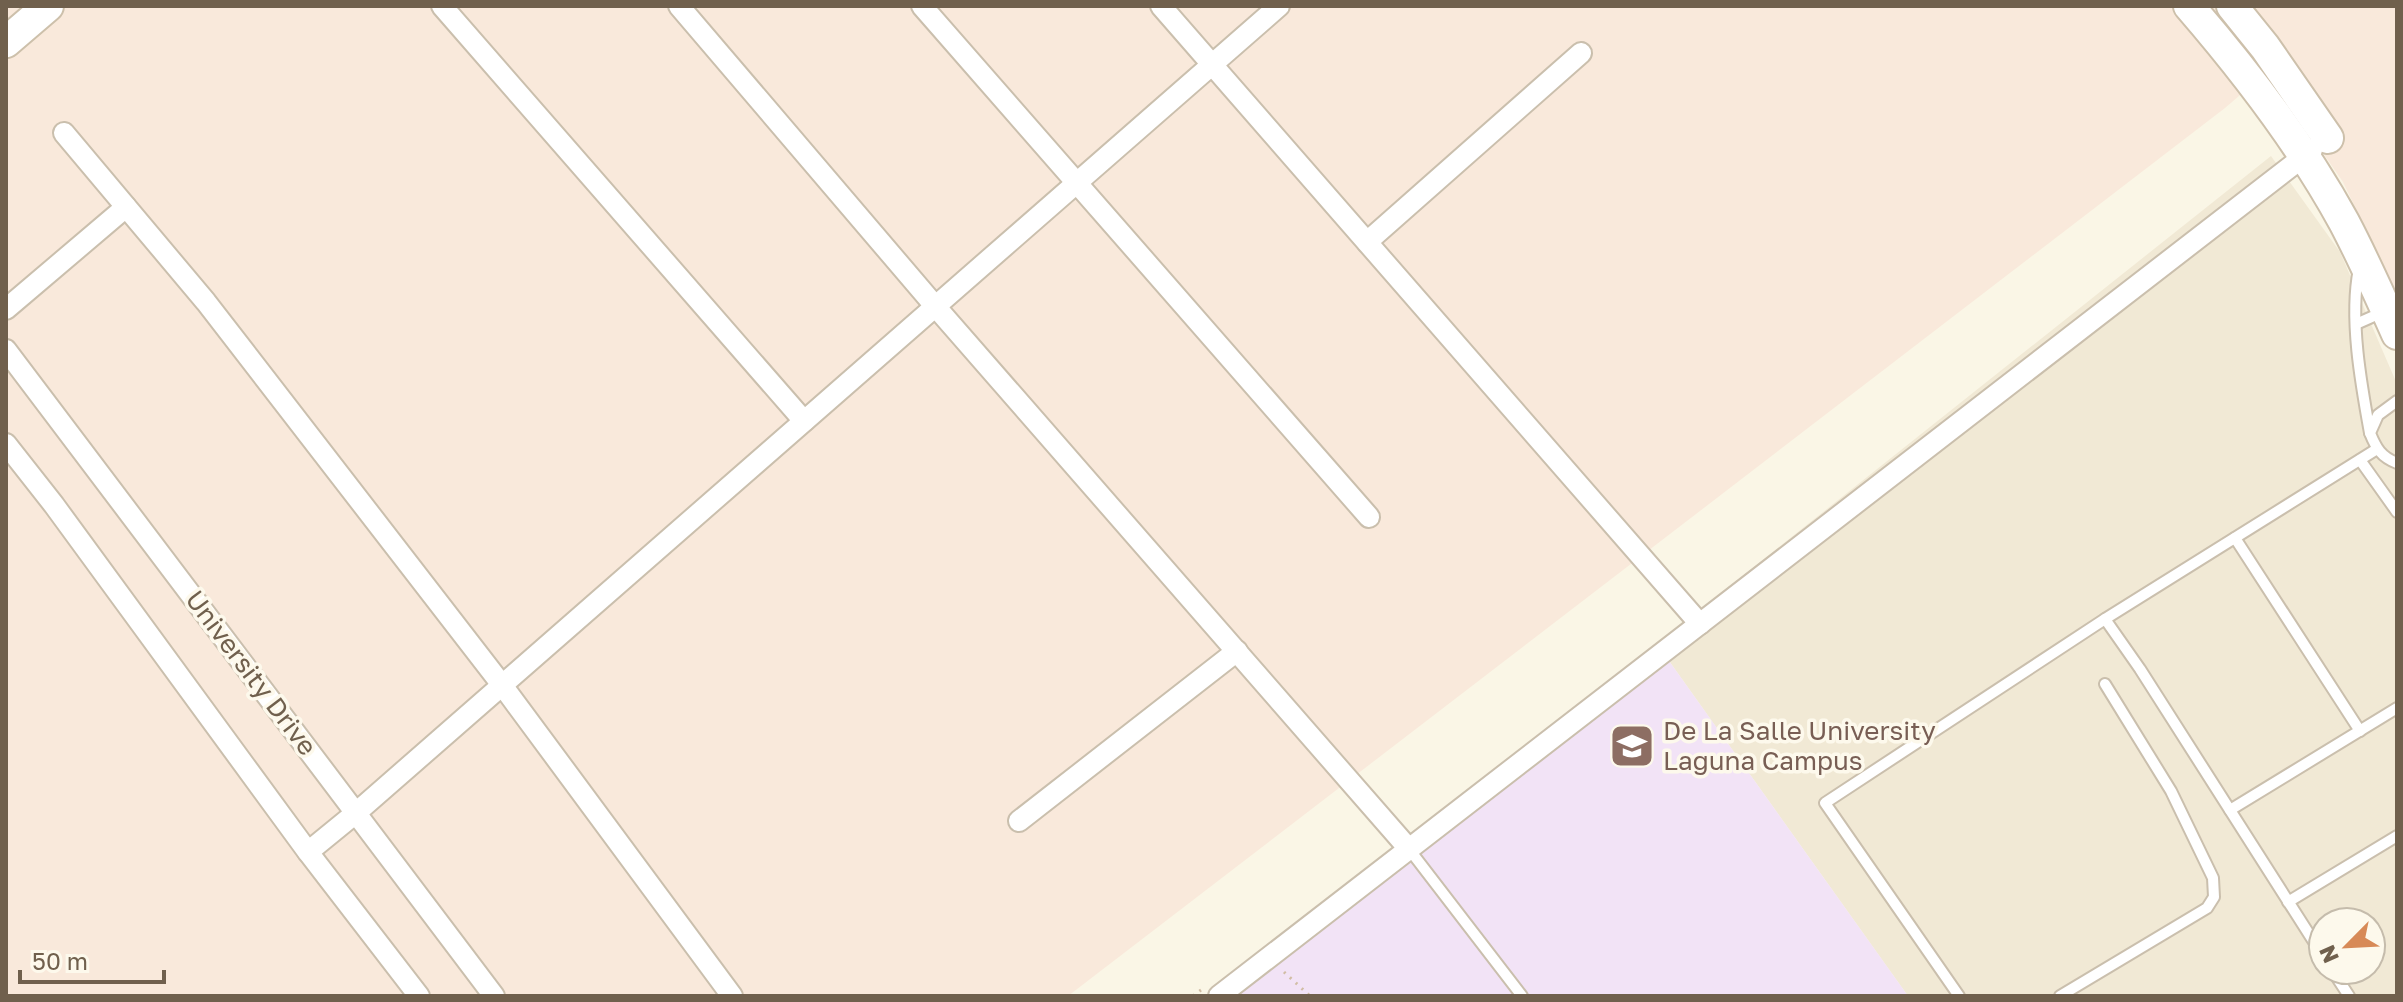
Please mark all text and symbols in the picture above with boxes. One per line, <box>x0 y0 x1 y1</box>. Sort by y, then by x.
street label: University Drive <box>179 584 323 761</box>
place label: De La Salle University Laguna Campus <box>1663 715 1936 776</box>
school or university icon: De La Salle University Laguna Campus <box>1608 722 1656 770</box>
north arrow <box>2307 906 2387 986</box>
scale bar <box>20 934 164 984</box>
text: N <box>2313 941 2344 967</box>
text: 50 m <box>32 946 88 975</box>

